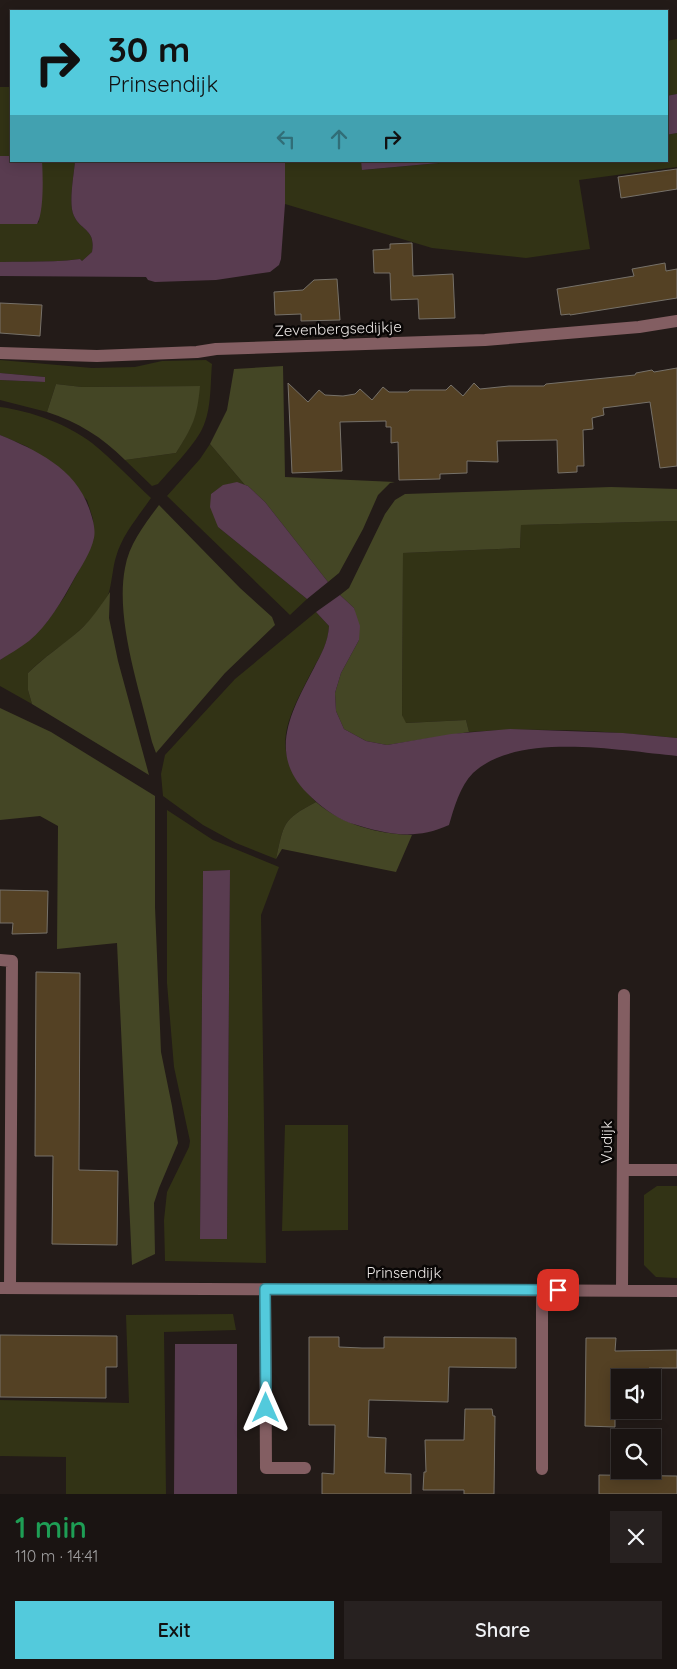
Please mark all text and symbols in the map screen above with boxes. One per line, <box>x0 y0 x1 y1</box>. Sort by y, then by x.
text: 30 m <box>108 27 190 71</box>
icon: right <box>25 30 90 95</box>
text: Prinsendijk <box>108 70 218 98</box>
icon: left <box>272 125 300 153</box>
icon: ahead <box>325 125 353 153</box>
icon: right <box>378 125 406 153</box>
street label: Zevenbergsedijkje <box>274 317 402 340</box>
street label: Vudijk <box>597 1121 616 1163</box>
street label: Prinsendijk <box>366 1263 442 1282</box>
pin <box>537 1269 579 1311</box>
icon: arrive <box>544 1276 572 1304</box>
map controls <box>611 1369 661 1479</box>
button: sound <box>611 1369 661 1419</box>
position arrow <box>239 1381 291 1433</box>
button: search <box>611 1429 661 1479</box>
text: 1 min <box>15 1508 87 1546</box>
button: close <box>610 1511 662 1563</box>
text: 110 m · 14:41 <box>15 1546 99 1566</box>
button: Exit <box>15 1601 334 1659</box>
button: Share <box>344 1601 662 1659</box>

